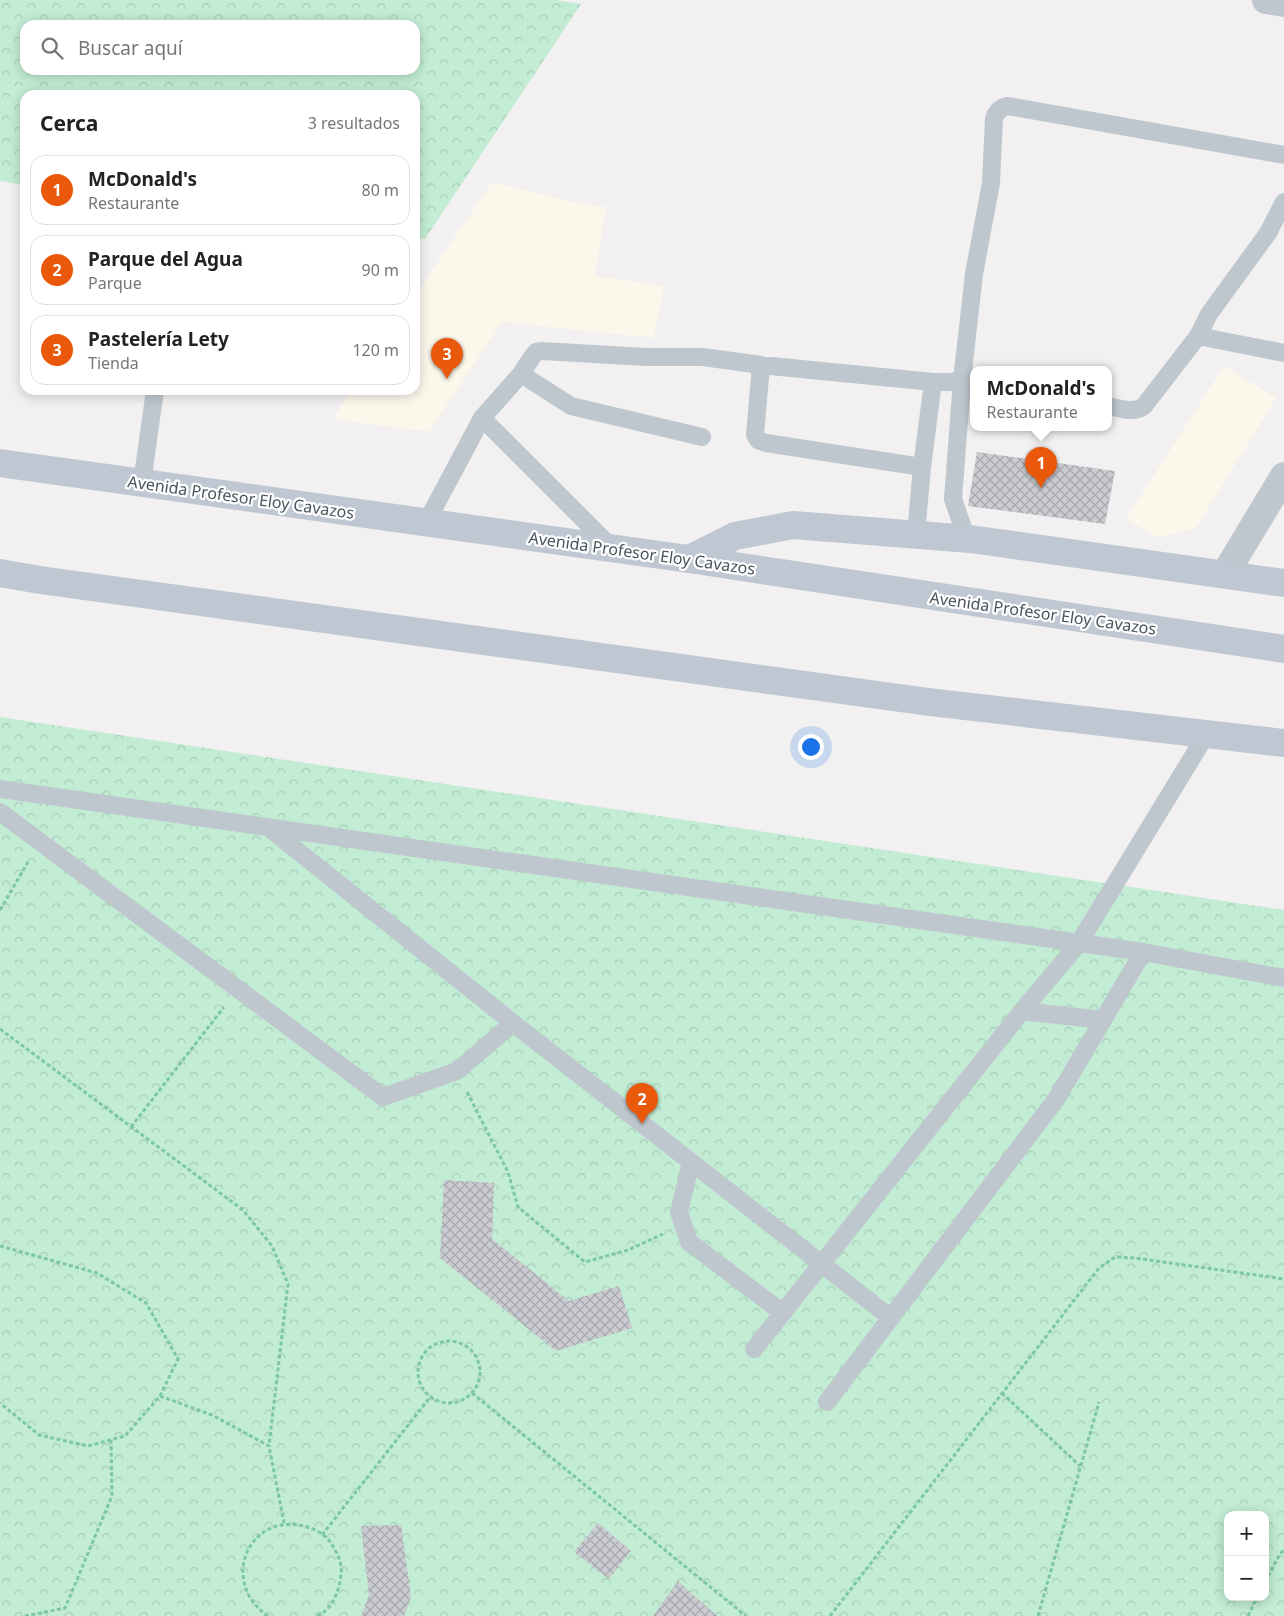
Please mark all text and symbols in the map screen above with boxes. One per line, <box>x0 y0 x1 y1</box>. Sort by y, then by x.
search box <box>20 20 420 75</box>
icon: search <box>38 34 66 62</box>
text: Buscar aquí <box>78 35 183 61</box>
text: Cerca <box>40 109 98 137</box>
text: 3 resultados <box>308 112 400 134</box>
text: McDonald's <box>88 166 197 192</box>
text: 1 <box>52 179 62 201</box>
text: 80 m <box>362 179 399 201</box>
text: Restaurante <box>88 192 179 214</box>
text: Parque del Agua <box>88 246 243 272</box>
text: 2 <box>52 259 62 281</box>
text: 90 m <box>362 259 399 281</box>
text: Parque <box>88 272 142 294</box>
text: Pastelería Lety <box>88 326 229 352</box>
pin: 3 <box>431 338 463 379</box>
text: 3 <box>52 339 62 361</box>
text: 120 m <box>352 339 399 361</box>
text: Tienda <box>88 352 139 374</box>
popup <box>970 366 1112 431</box>
text: McDonald's <box>987 375 1095 401</box>
text: Restaurante <box>987 401 1078 423</box>
pin: 1 <box>1025 447 1057 488</box>
street label: Avenida Profesor Eloy Cavazos <box>126 470 356 524</box>
street label: Avenida Profesor Eloy Cavazos <box>527 526 757 580</box>
street label: Avenida Profesor Eloy Cavazos <box>928 586 1158 640</box>
your location <box>798 734 824 760</box>
pin: 2 <box>626 1083 658 1124</box>
map controls <box>1224 1511 1269 1601</box>
button: + <box>1224 1511 1269 1556</box>
button: − <box>1224 1556 1269 1601</box>

